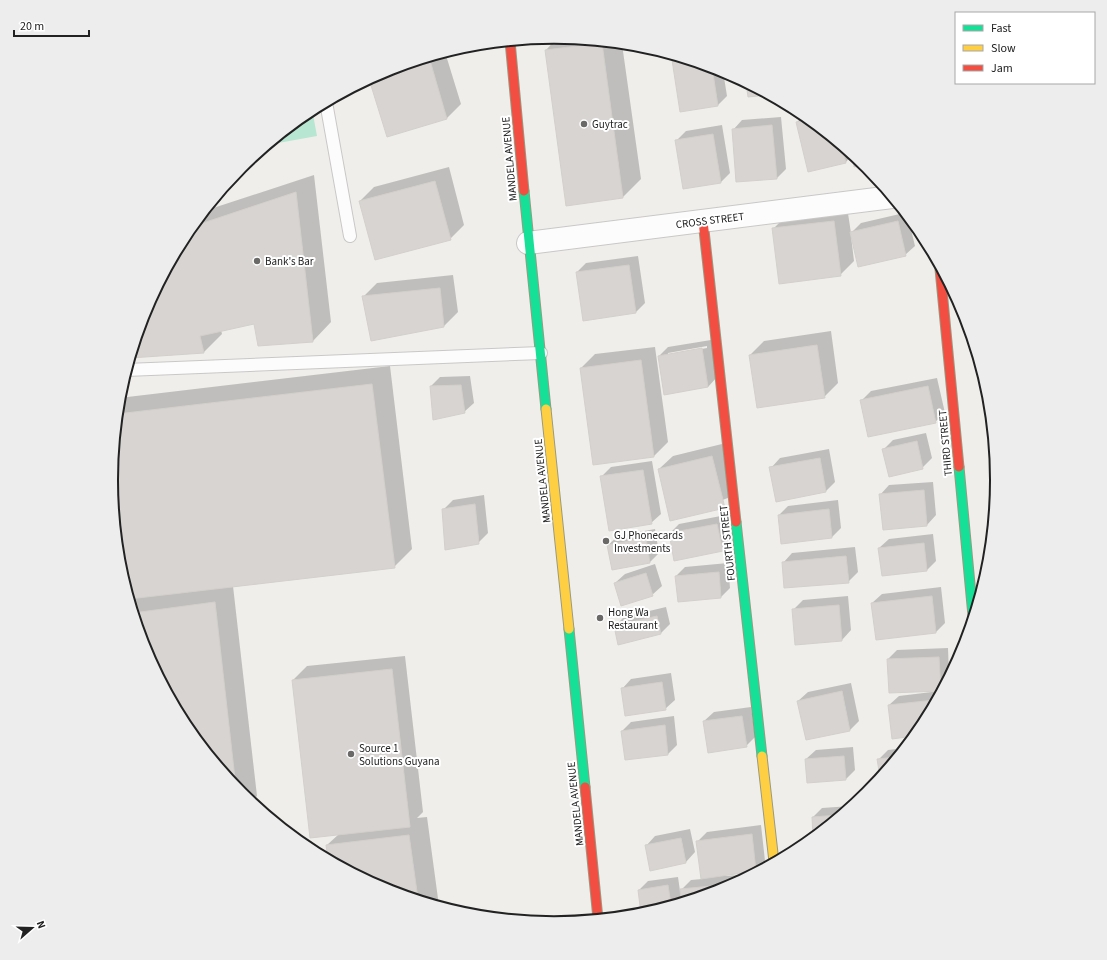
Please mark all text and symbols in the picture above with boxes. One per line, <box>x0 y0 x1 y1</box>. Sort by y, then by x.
scale bar <box>14 12 89 38</box>
legend <box>955 12 1095 84</box>
text: 20 m <box>20 18 44 35</box>
text: Fast <box>991 20 1011 37</box>
text: Slow <box>991 40 1016 57</box>
text: Jam <box>991 60 1013 77</box>
street label: MANDELA AVENUE <box>498 116 521 202</box>
place label: Guytrac <box>592 117 628 132</box>
marker: Guytrac <box>579 119 589 129</box>
street label: CROSS STREET <box>675 209 745 232</box>
place label: Bank's Bar <box>265 254 314 269</box>
marker: Bank's Bar <box>252 256 262 266</box>
street label: THIRD STREET <box>935 409 956 477</box>
street label: MANDELA AVENUE <box>531 438 554 524</box>
street label: FOURTH STREET <box>716 504 739 582</box>
place label: GJ Phonecards Investments <box>614 528 683 556</box>
marker: GJ Phonecards Investments <box>601 536 611 546</box>
place label: Hong Wa Restaurant <box>608 605 658 633</box>
marker: Hong Wa Restaurant <box>595 613 605 623</box>
place label: Source 1 Solutions Guyana <box>359 741 440 769</box>
marker: Source 1 Solutions Guyana <box>346 749 356 759</box>
street label: MANDELA AVENUE <box>564 761 587 847</box>
north arrow <box>12 908 52 948</box>
text: N <box>33 919 49 931</box>

